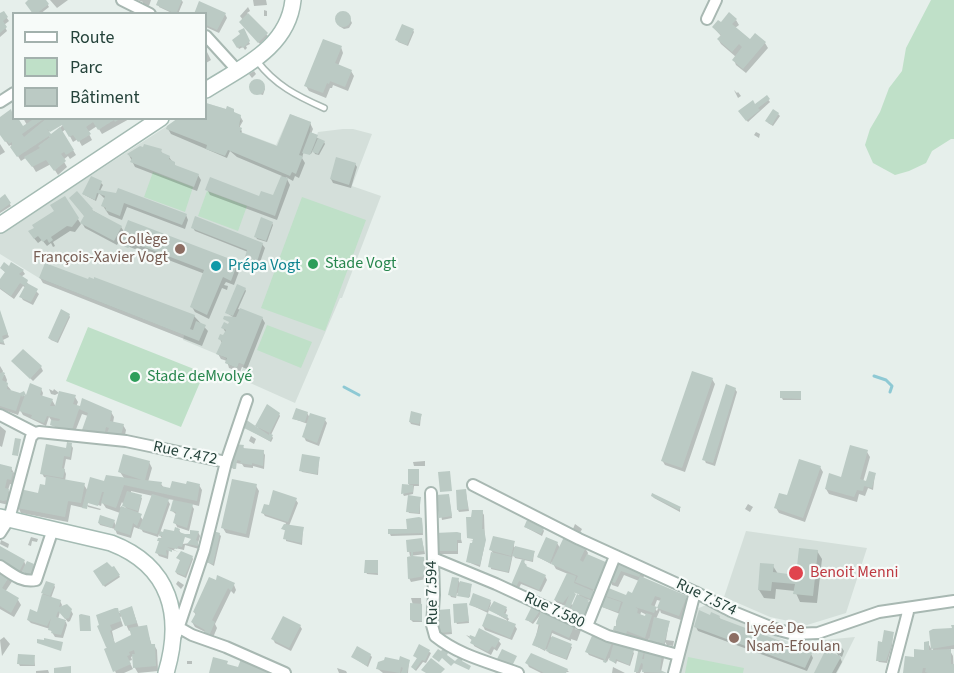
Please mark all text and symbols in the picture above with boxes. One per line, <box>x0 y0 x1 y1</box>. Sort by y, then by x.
legend <box>12 12 207 120</box>
text: Route <box>70 25 114 50</box>
text: Parc <box>70 55 103 80</box>
text: Bâtiment <box>70 85 140 110</box>
place label: Collège François-Xavier Vogt <box>33 230 168 268</box>
marker: Collège François-Xavier Vogt <box>173 242 187 256</box>
place label: Stade Vogt <box>325 254 396 274</box>
place label: Prépa Vogt <box>228 256 300 276</box>
marker: Stade Vogt <box>306 257 320 271</box>
marker: Prépa Vogt <box>209 259 223 273</box>
place label: Stade deMvolyé <box>147 367 252 387</box>
marker: Stade deMvolyé <box>128 370 142 384</box>
street label: Rue 7.472 <box>151 438 219 470</box>
street label: Rue 7.594 <box>423 560 443 626</box>
place label: Benoit Menni <box>810 563 898 583</box>
marker: Benoit Menni <box>787 564 805 582</box>
street label: Rue 7.574 <box>673 575 739 621</box>
street label: Rue 7.580 <box>521 589 587 633</box>
place label: Lycée De Nsam-Efoulan <box>746 619 841 657</box>
marker: Lycée De Nsam-Efoulan <box>727 631 741 645</box>

